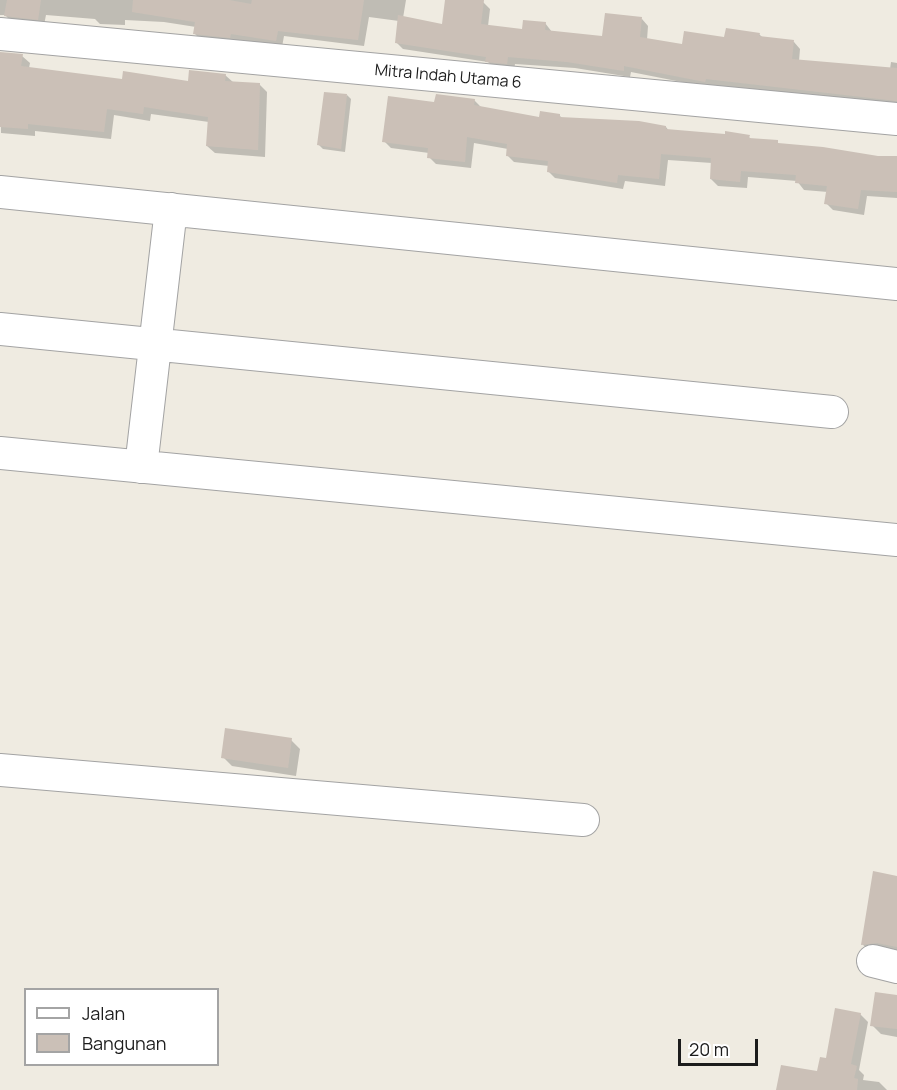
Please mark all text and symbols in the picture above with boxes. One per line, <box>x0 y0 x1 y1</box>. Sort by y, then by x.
street label: Mitra Indah Utama 6 <box>374 61 522 93</box>
legend <box>24 988 219 1066</box>
text: Jalan <box>82 1001 125 1025</box>
scale bar <box>681 1027 760 1065</box>
text: Bangunan <box>82 1031 166 1055</box>
text: 20 m <box>689 1037 729 1061</box>

